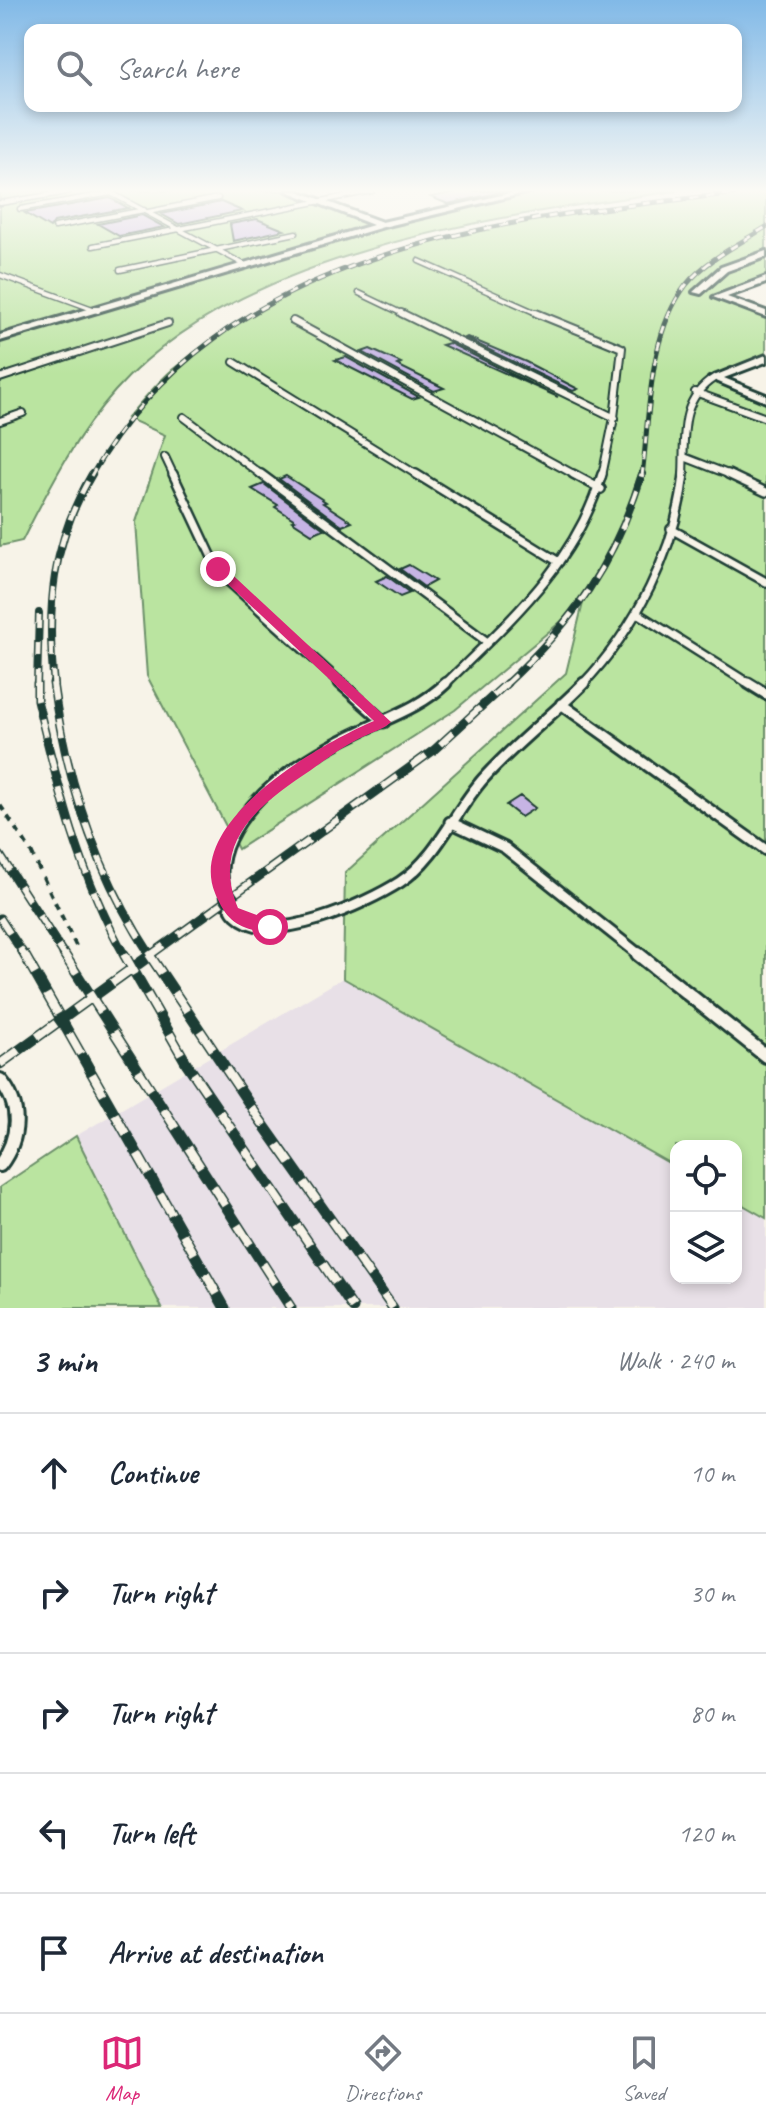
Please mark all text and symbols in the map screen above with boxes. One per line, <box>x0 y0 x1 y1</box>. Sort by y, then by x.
search box <box>24 24 742 112</box>
icon: search <box>52 46 96 90</box>
text: Search here <box>116 49 238 87</box>
route end <box>200 551 236 587</box>
route start <box>252 909 288 945</box>
map controls <box>670 1140 742 1284</box>
button: locate <box>670 1140 742 1212</box>
button: layers <box>670 1212 742 1284</box>
text: 3 min <box>32 1339 97 1382</box>
text: Walk · 240 m <box>617 1344 734 1377</box>
icon: ahead <box>32 1451 76 1495</box>
text: Continue <box>108 1454 198 1492</box>
text: 10 m <box>690 1457 734 1490</box>
icon: right <box>32 1571 76 1615</box>
text: Turn right <box>108 1574 213 1612</box>
text: 30 m <box>690 1577 734 1610</box>
icon: right <box>32 1691 76 1735</box>
text: Turn right <box>108 1694 213 1732</box>
text: 80 m <box>690 1697 734 1730</box>
icon: left <box>32 1811 76 1855</box>
text: Turn left <box>108 1814 195 1852</box>
text: 120 m <box>678 1817 734 1850</box>
icon: arrive <box>32 1931 76 1975</box>
text: Arrive at destination <box>108 1934 323 1972</box>
tab: Map <box>100 2031 144 2107</box>
tab: Directions <box>345 2031 421 2107</box>
tab: Saved <box>622 2031 666 2107</box>

